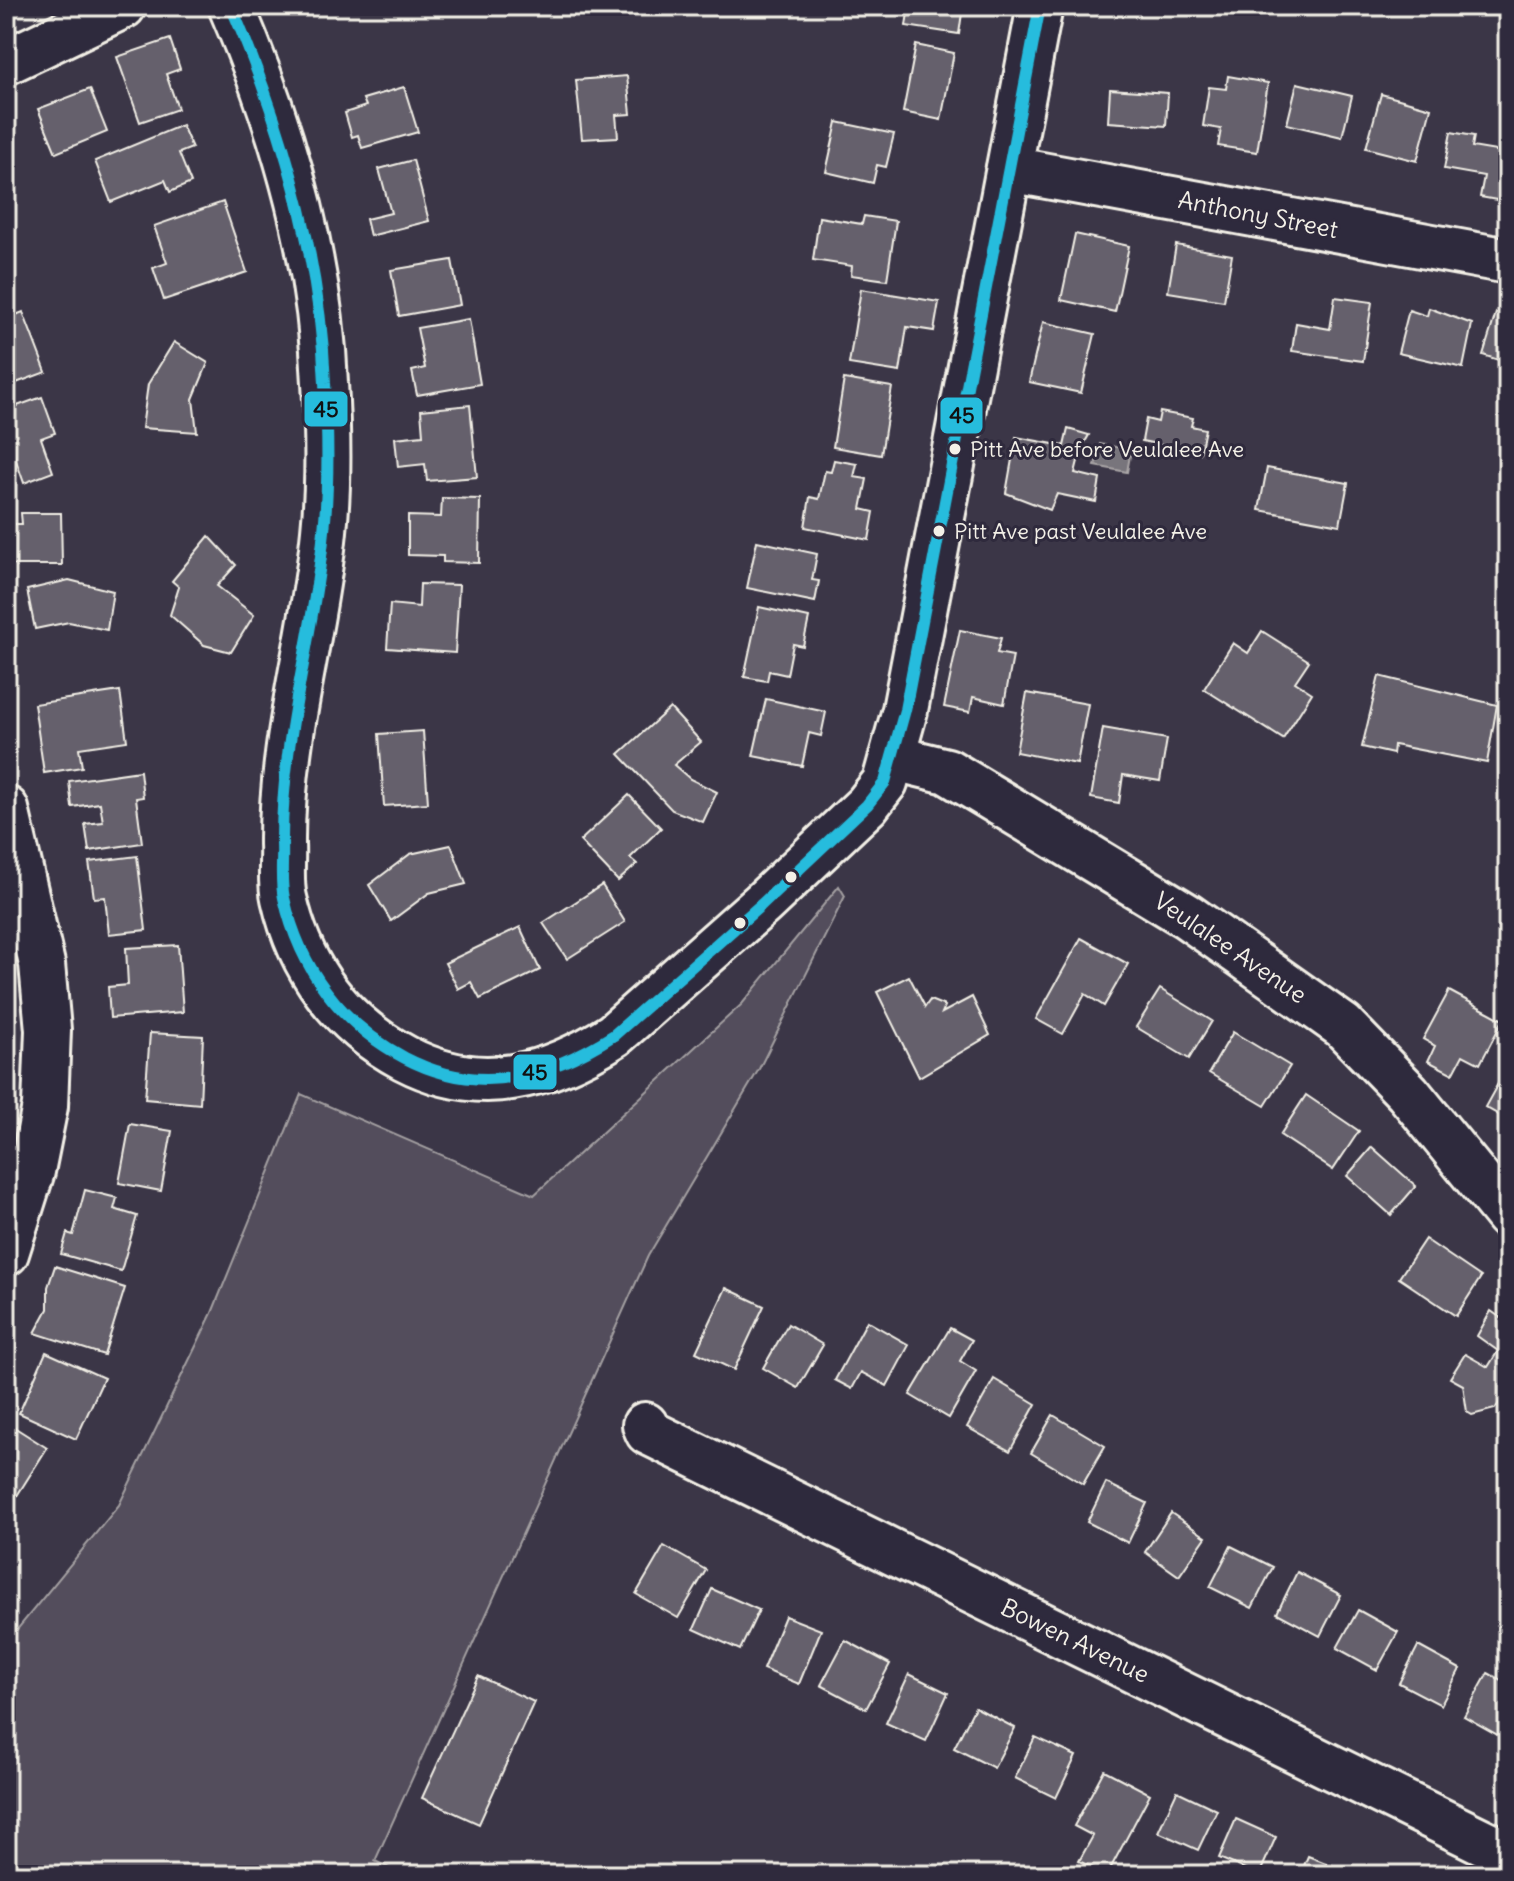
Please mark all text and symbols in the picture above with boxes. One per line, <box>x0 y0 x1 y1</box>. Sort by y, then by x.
street label: Anthony Street <box>1176 184 1340 244</box>
line badge: 45 <box>303 390 349 428</box>
text: 45 <box>313 395 339 423</box>
line badge: 45 <box>939 396 984 435</box>
text: 45 <box>949 401 975 429</box>
place label: Pitt Ave before Veulalee Ave <box>970 435 1244 463</box>
marker: Pitt Ave before Veulalee Ave <box>947 441 963 457</box>
place label: Pitt Ave past Veulalee Ave <box>954 517 1207 545</box>
marker: Pitt Ave past Veulalee Ave <box>931 523 947 539</box>
unlabelled marker <box>783 869 799 885</box>
street label: Veulalee Avenue <box>1149 885 1313 1009</box>
unlabelled marker <box>732 915 748 931</box>
line badge: 45 <box>512 1053 558 1091</box>
text: 45 <box>522 1058 548 1086</box>
street label: Bowen Avenue <box>996 1591 1154 1689</box>

